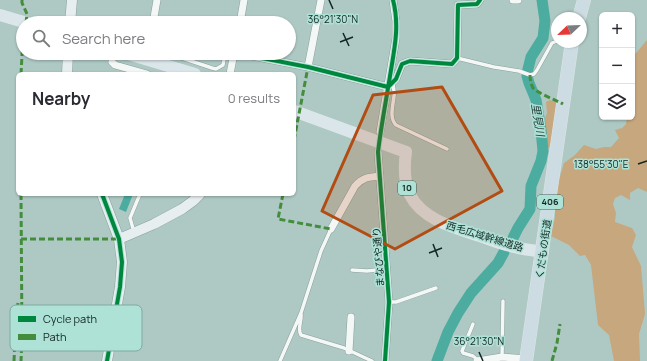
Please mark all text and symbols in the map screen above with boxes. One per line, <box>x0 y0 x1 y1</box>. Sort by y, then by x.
text: 36°21'30"N <box>308 12 358 26</box>
north arrow <box>551 12 587 48</box>
map controls <box>599 12 635 120</box>
button: + <box>599 12 635 48</box>
search box <box>16 16 296 60</box>
icon: search <box>30 27 52 49</box>
text: Search here <box>62 28 145 49</box>
button: − <box>599 48 635 84</box>
button: layers <box>599 84 635 120</box>
text: Nearby <box>32 87 90 110</box>
text: 0 results <box>228 89 280 107</box>
water label: 里見川 <box>529 102 549 138</box>
text: 138°55'30"E <box>574 157 629 171</box>
road number: 10 <box>398 181 416 195</box>
road number: 406 <box>537 195 563 209</box>
street label: 西毛広域幹線道路 <box>445 218 525 254</box>
street label: くだもの街道 <box>532 218 554 280</box>
street label: まなびや通り <box>369 227 387 287</box>
legend <box>10 305 142 351</box>
text: Cycle path <box>43 311 97 326</box>
text: Path <box>43 329 66 344</box>
text: 36°21'30"N <box>454 334 504 348</box>

